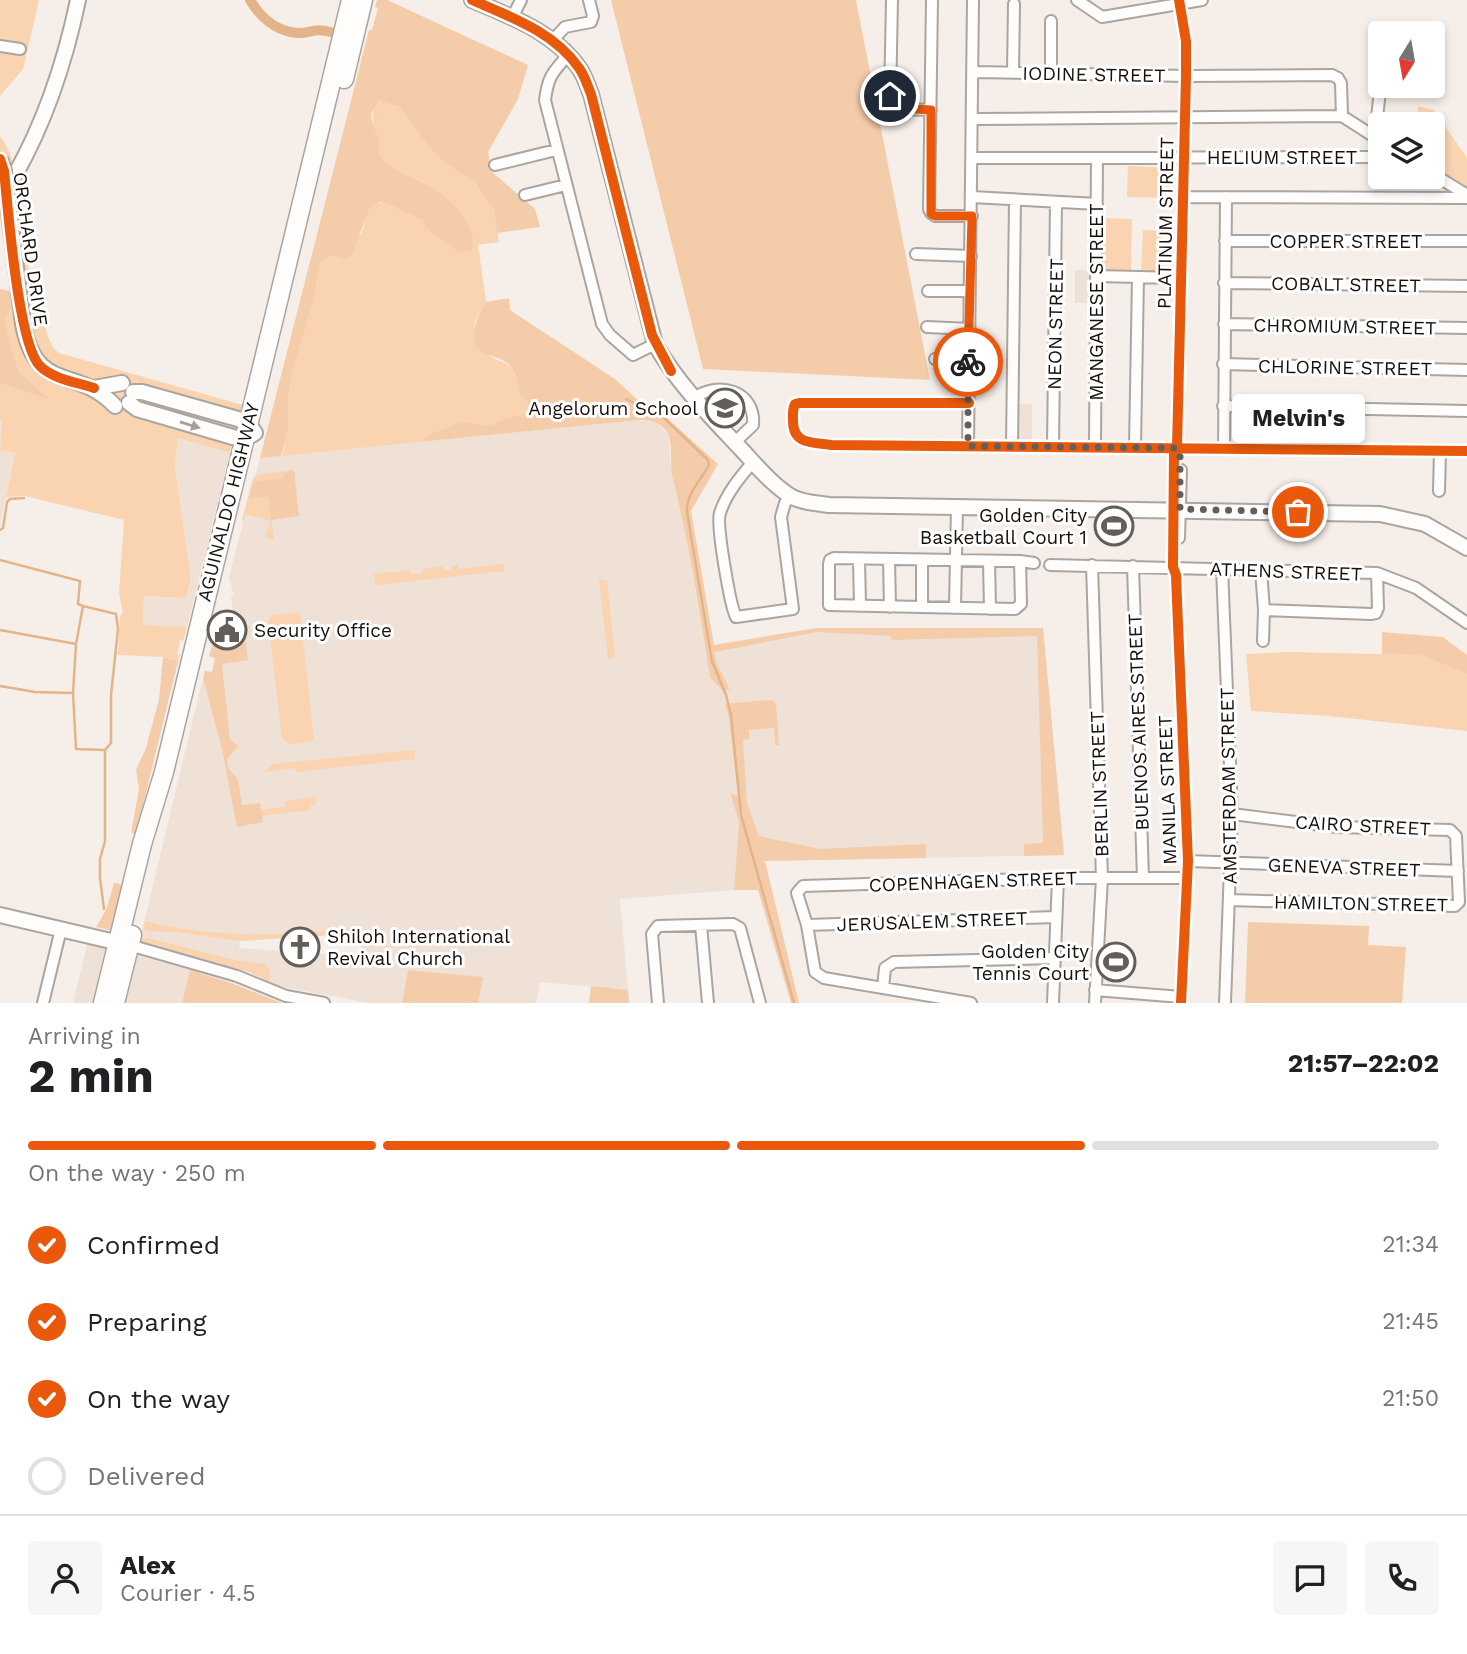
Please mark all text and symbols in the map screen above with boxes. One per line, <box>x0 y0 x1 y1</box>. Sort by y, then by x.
north arrow <box>1368 21 1446 98</box>
map controls <box>1368 21 1445 189</box>
street label: IODINE STREET <box>1022 62 1166 87</box>
pin <box>860 66 920 126</box>
icon: home <box>871 77 909 115</box>
button: layers <box>1368 112 1445 189</box>
street label: PLATINUM STREET <box>1152 137 1179 309</box>
street label: HELIUM STREET <box>1207 146 1357 169</box>
street label: ORCHARD DRIVE <box>8 170 53 328</box>
street label: MANGANESE STREET <box>1085 203 1108 401</box>
street label: COPPER STREET <box>1269 230 1423 253</box>
street label: NEON STREET <box>1043 258 1068 390</box>
street label: COBALT STREET <box>1271 272 1421 297</box>
street label: CHROMIUM STREET <box>1253 313 1437 340</box>
courier <box>933 327 1003 397</box>
icon: bike <box>949 343 987 381</box>
street label: CHLORINE STREET <box>1258 354 1432 381</box>
school or university icon: Angelorum School <box>704 387 746 429</box>
callout: Melvin's <box>1232 393 1364 442</box>
place label: Angelorum School <box>528 397 698 420</box>
street label: AGUINALDO HIGHWAY <box>193 400 264 604</box>
text: Melvin's <box>1252 405 1345 432</box>
one-way arrow <box>180 420 201 430</box>
pin <box>1268 482 1328 542</box>
icon: bag <box>1279 493 1317 531</box>
place label: Golden City Basketball Court 1 <box>920 504 1087 549</box>
sports icon: Golden City Basketball Court 1 <box>1093 505 1135 547</box>
street label: ATHENS STREET <box>1209 557 1363 586</box>
public building icon: Security Office <box>206 609 248 651</box>
street label: BUENOS AIRES STREET <box>1123 613 1154 831</box>
place label: Security Office <box>254 619 392 642</box>
street label: AMSTERDAM STREET <box>1215 688 1242 884</box>
street label: BERLIN STREET <box>1085 711 1114 857</box>
street label: MANILA STREET <box>1153 715 1182 865</box>
street label: CAIRO STREET <box>1295 810 1431 841</box>
street label: GENEVA STREET <box>1267 853 1421 882</box>
street label: COPENHAGEN STREET <box>868 866 1078 897</box>
street label: HAMILTON STREET <box>1274 890 1448 917</box>
street label: JERUSALEM STREET <box>836 907 1028 936</box>
place label: Shiloh International Revival Church <box>327 925 510 970</box>
church icon: Shiloh International Revival Church <box>279 926 321 968</box>
place label: Golden City Tennis Court <box>972 940 1089 985</box>
sports icon: Golden City Tennis Court <box>1095 941 1137 983</box>
text: Arriving in <box>28 1023 141 1050</box>
text: 21:57–22:02 <box>1288 1048 1439 1078</box>
text: 2 min <box>28 1049 154 1103</box>
text: On the way · 250 m <box>28 1160 246 1187</box>
icon: check <box>28 1226 66 1264</box>
text: Confirmed <box>87 1230 220 1260</box>
text: 21:34 <box>1382 1231 1439 1258</box>
icon: check <box>28 1303 66 1341</box>
text: Preparing <box>87 1307 207 1337</box>
text: 21:45 <box>1382 1308 1439 1335</box>
icon: check <box>28 1380 66 1418</box>
text: On the way <box>87 1384 230 1414</box>
text: 21:50 <box>1382 1385 1439 1412</box>
text: Delivered <box>87 1461 206 1491</box>
button: person <box>28 1541 102 1615</box>
button: chat <box>1273 1541 1347 1615</box>
button: phone <box>1365 1541 1439 1615</box>
text: Alex <box>120 1550 176 1580</box>
text: Courier · 4.5 <box>120 1580 256 1607</box>

